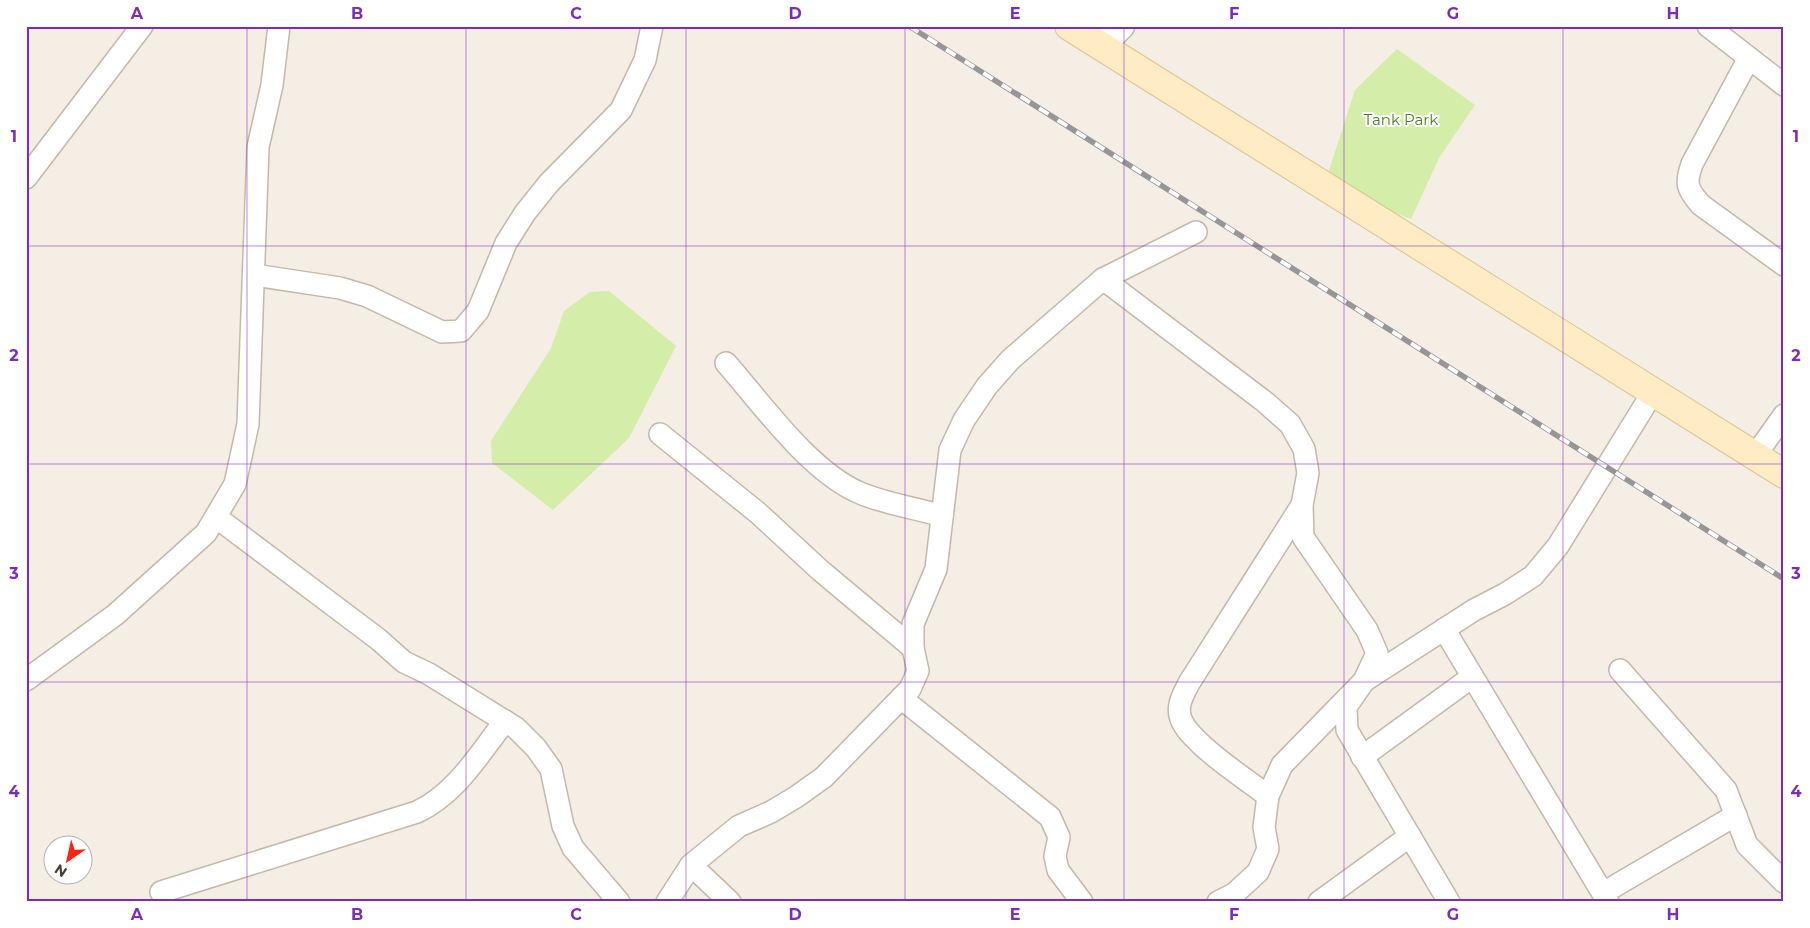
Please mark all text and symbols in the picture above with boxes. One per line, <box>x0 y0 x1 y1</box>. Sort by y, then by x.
text: A <box>130 4 144 23</box>
text: B <box>351 4 363 23</box>
text: C <box>570 4 582 23</box>
text: D <box>788 4 802 23</box>
text: E <box>1010 4 1020 23</box>
text: F <box>1229 4 1239 23</box>
text: G <box>1447 4 1459 23</box>
text: H <box>1667 4 1679 23</box>
park label: Tank Park <box>1364 110 1438 129</box>
text: 1 <box>11 127 17 146</box>
text: 1 <box>1793 127 1799 146</box>
text: 2 <box>9 346 19 365</box>
text: 2 <box>1791 346 1801 365</box>
text: 3 <box>8 564 19 583</box>
text: 3 <box>1790 564 1801 583</box>
text: 4 <box>8 782 20 801</box>
text: 4 <box>1790 782 1802 801</box>
north arrow <box>42 836 92 886</box>
text: N <box>51 860 70 881</box>
text: A <box>130 905 144 924</box>
text: B <box>351 905 363 924</box>
text: C <box>570 905 582 924</box>
text: D <box>788 905 802 924</box>
text: E <box>1010 905 1020 924</box>
text: F <box>1229 905 1239 924</box>
text: G <box>1447 905 1459 924</box>
text: H <box>1667 905 1679 924</box>

